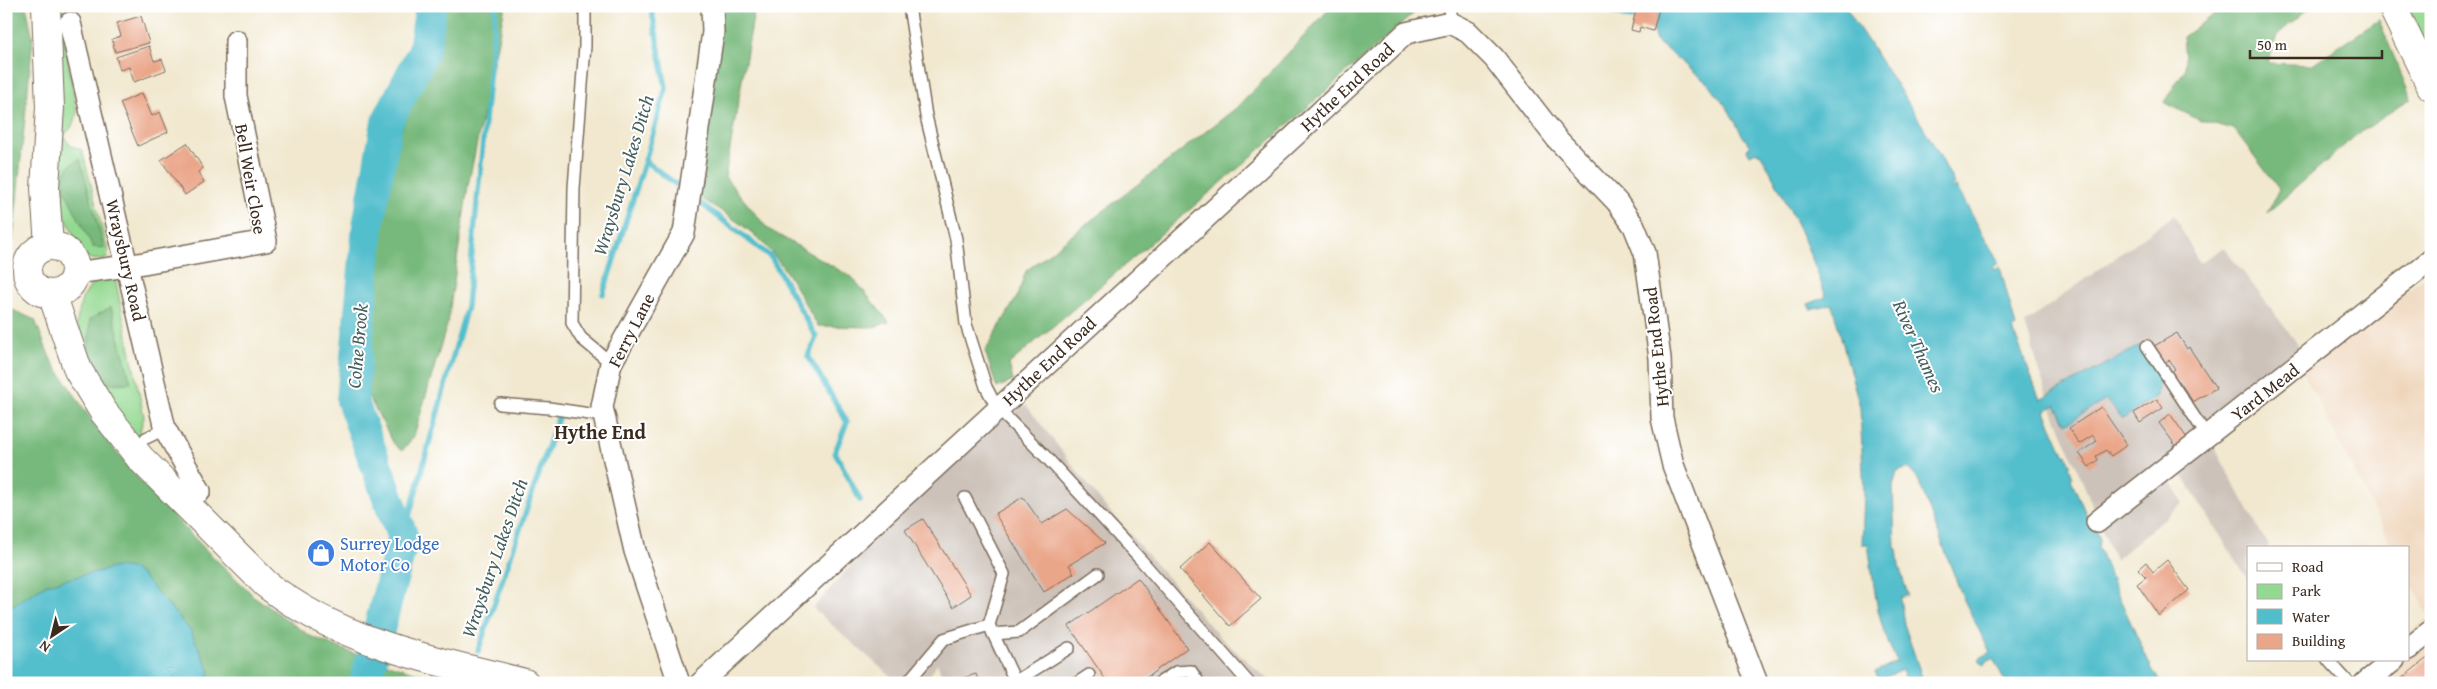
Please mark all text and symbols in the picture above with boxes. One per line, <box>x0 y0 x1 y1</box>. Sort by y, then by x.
scale bar <box>2250 28 2382 60</box>
text: 50 m <box>2257 34 2288 55</box>
street label: Hythe End Road <box>1294 36 1400 138</box>
water label: Wraysbury Lakes Ditch <box>585 91 661 259</box>
street label: Bell Weir Close <box>228 122 274 236</box>
street label: Wraysbury Road <box>99 196 153 324</box>
street label: Hythe End Road <box>1636 285 1676 408</box>
street label: Ferry Lane <box>601 288 661 372</box>
water label: River Thames <box>1886 294 1952 397</box>
water label: Colne Brook <box>339 302 375 389</box>
street label: Hythe End Road <box>996 310 1102 412</box>
street label: Yard Mead <box>2225 356 2305 427</box>
district label: Hythe End <box>554 417 646 446</box>
water label: Wraysbury Lakes Ditch <box>454 474 535 641</box>
place label: Surrey Lodge Motor Co <box>340 530 439 578</box>
shop icon: Surrey Lodge Motor Co <box>306 538 336 568</box>
legend <box>2247 546 2410 662</box>
text: Road <box>2292 556 2323 577</box>
text: Park <box>2292 580 2321 601</box>
text: Water <box>2292 606 2330 627</box>
north arrow <box>28 612 78 662</box>
text: Building <box>2292 630 2346 651</box>
text: N <box>34 635 54 658</box>

